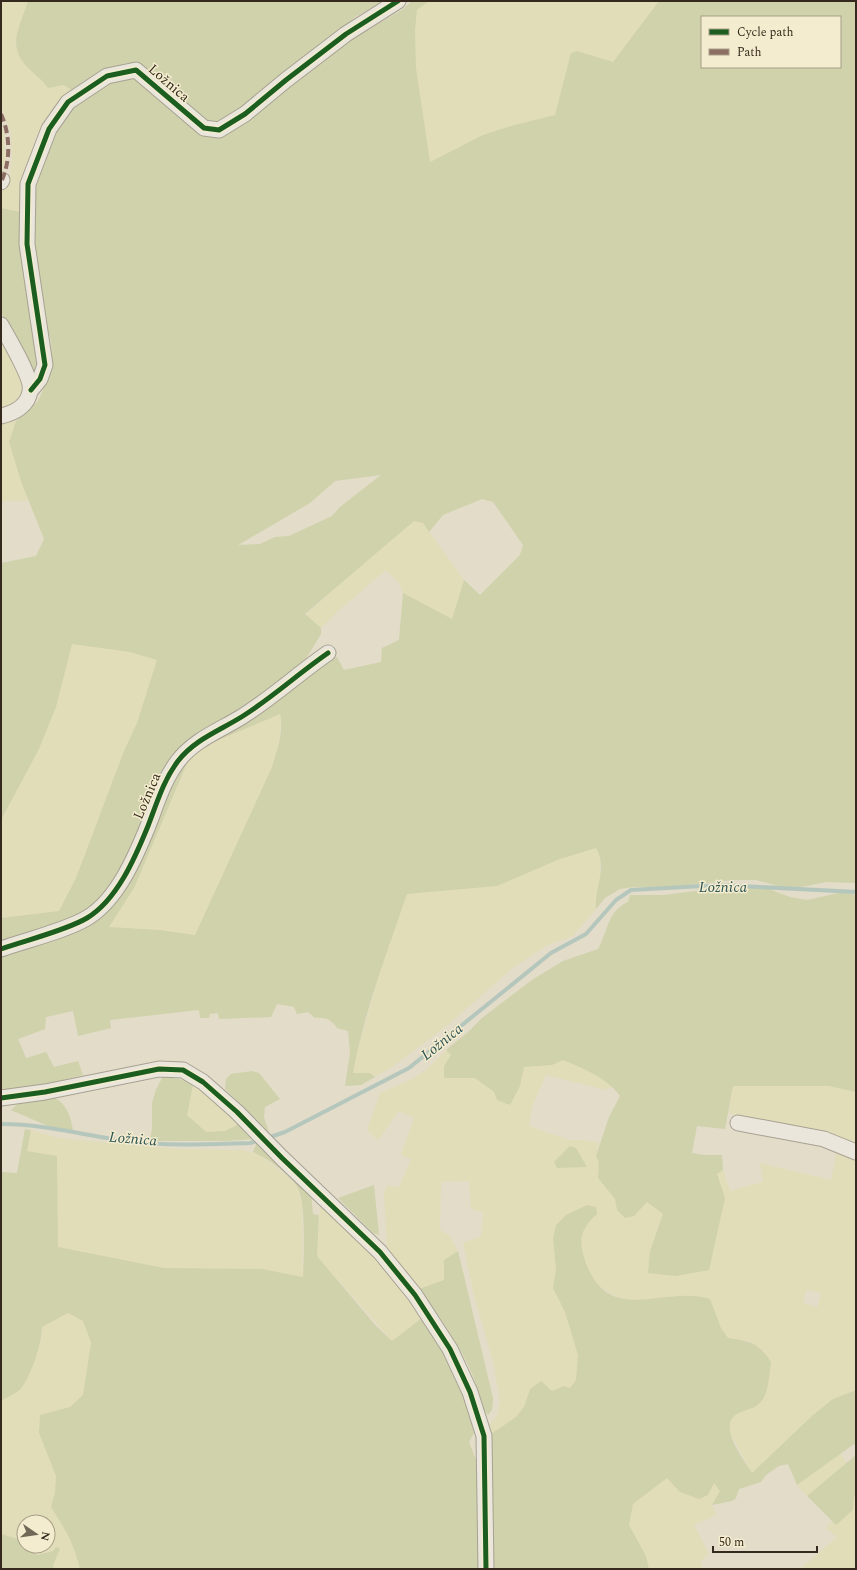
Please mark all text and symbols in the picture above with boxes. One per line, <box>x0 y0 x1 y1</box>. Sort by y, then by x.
legend <box>701 16 841 68</box>
text: Cycle path <box>737 23 794 42</box>
text: Path <box>737 43 762 62</box>
street label: Ložnica <box>144 59 195 107</box>
street label: Ložnica <box>128 769 166 823</box>
water label: Ložnica <box>699 876 748 899</box>
water label: Ložnica <box>416 1018 468 1066</box>
water label: Ložnica <box>108 1125 158 1153</box>
north arrow <box>16 1514 56 1554</box>
scale bar <box>713 1528 817 1554</box>
text: N <box>36 1530 55 1542</box>
text: 50 m <box>719 1533 744 1552</box>

